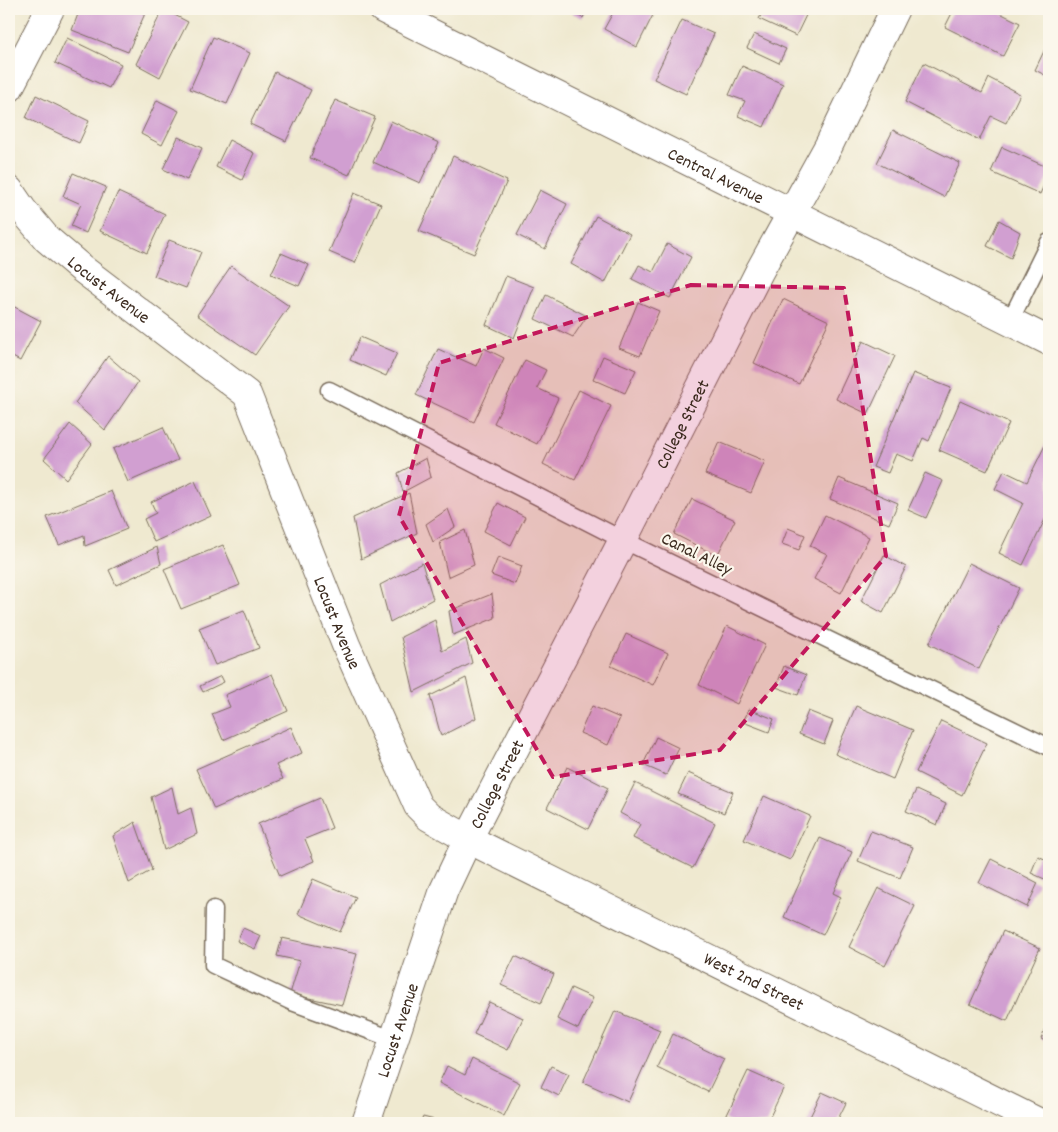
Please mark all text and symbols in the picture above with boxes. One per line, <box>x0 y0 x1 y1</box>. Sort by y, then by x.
street label: Central Avenue <box>662 143 767 212</box>
street label: Locust Avenue <box>61 251 154 331</box>
street label: College Street <box>651 376 717 474</box>
street label: Canal Alley <box>656 527 736 583</box>
street label: Locust Avenue <box>305 573 365 674</box>
street label: College Street <box>465 736 532 834</box>
street label: West 2nd Street <box>698 948 808 1019</box>
street label: Locust Avenue <box>372 980 427 1081</box>

